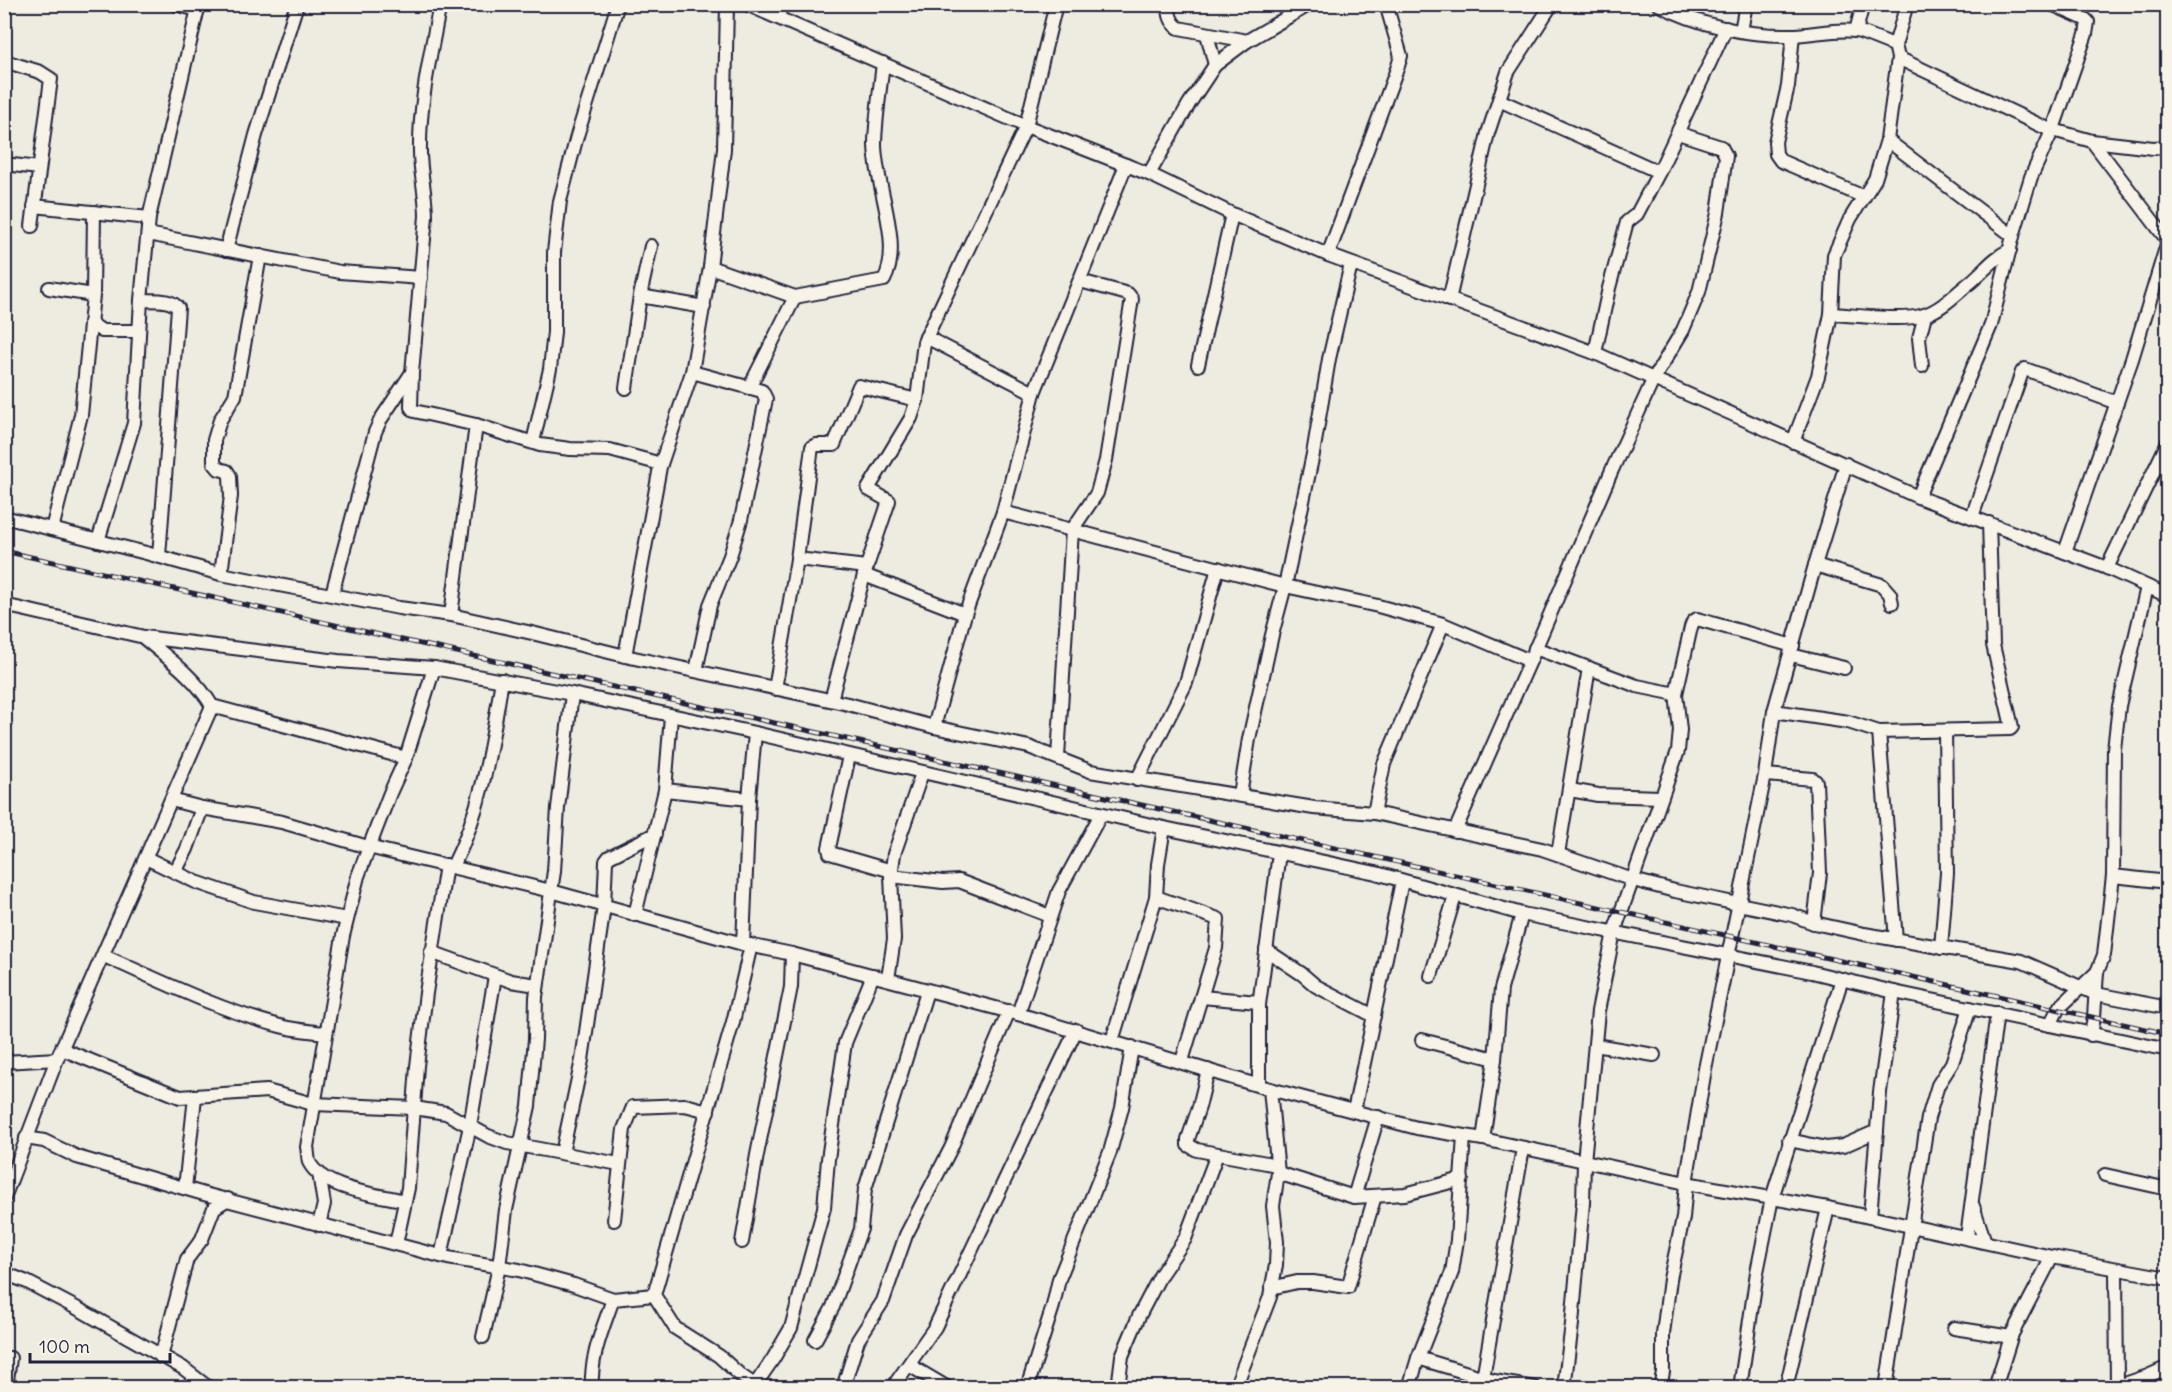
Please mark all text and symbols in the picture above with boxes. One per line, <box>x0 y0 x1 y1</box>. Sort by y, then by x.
scale bar <box>30 1326 170 1364</box>
text: 100 m <box>39 1335 90 1358</box>

